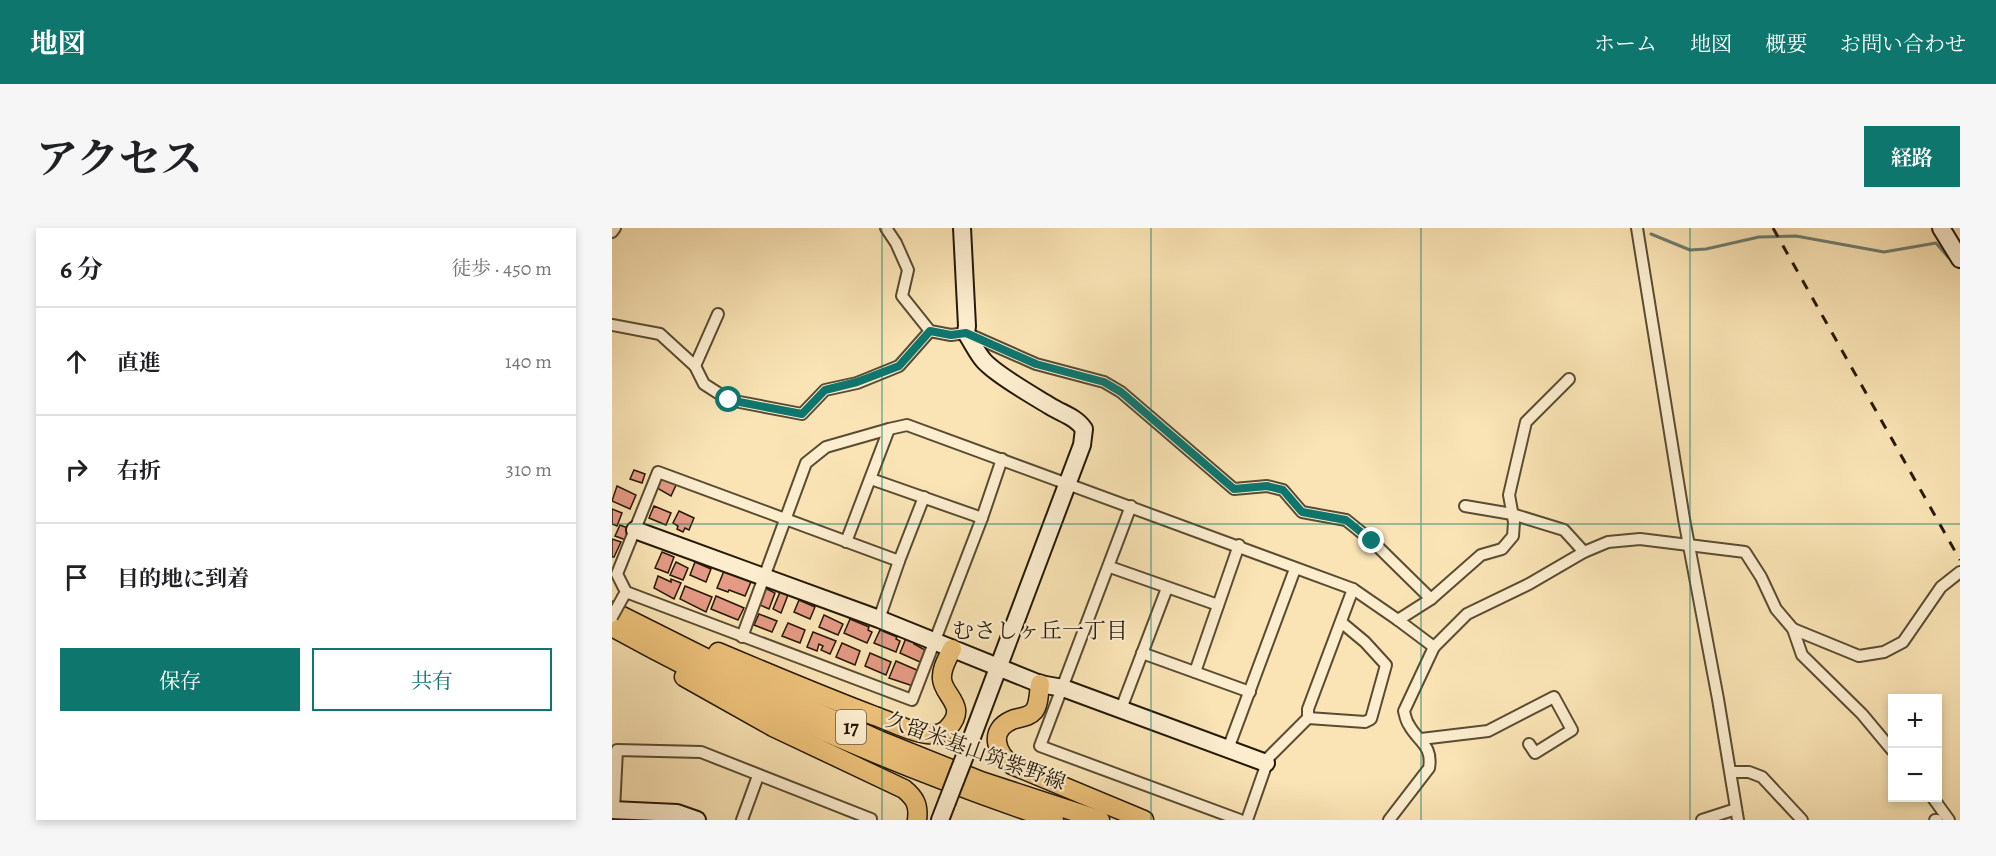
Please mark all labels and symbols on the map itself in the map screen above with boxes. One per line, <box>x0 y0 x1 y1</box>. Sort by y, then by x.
route start <box>715 386 741 412</box>
route end <box>1358 527 1384 553</box>
district label: むさしヶ丘一丁目 <box>952 616 1128 646</box>
street label: 久留米基山筑紫野線 <box>882 706 1070 796</box>
road number: 17 <box>836 710 866 744</box>

